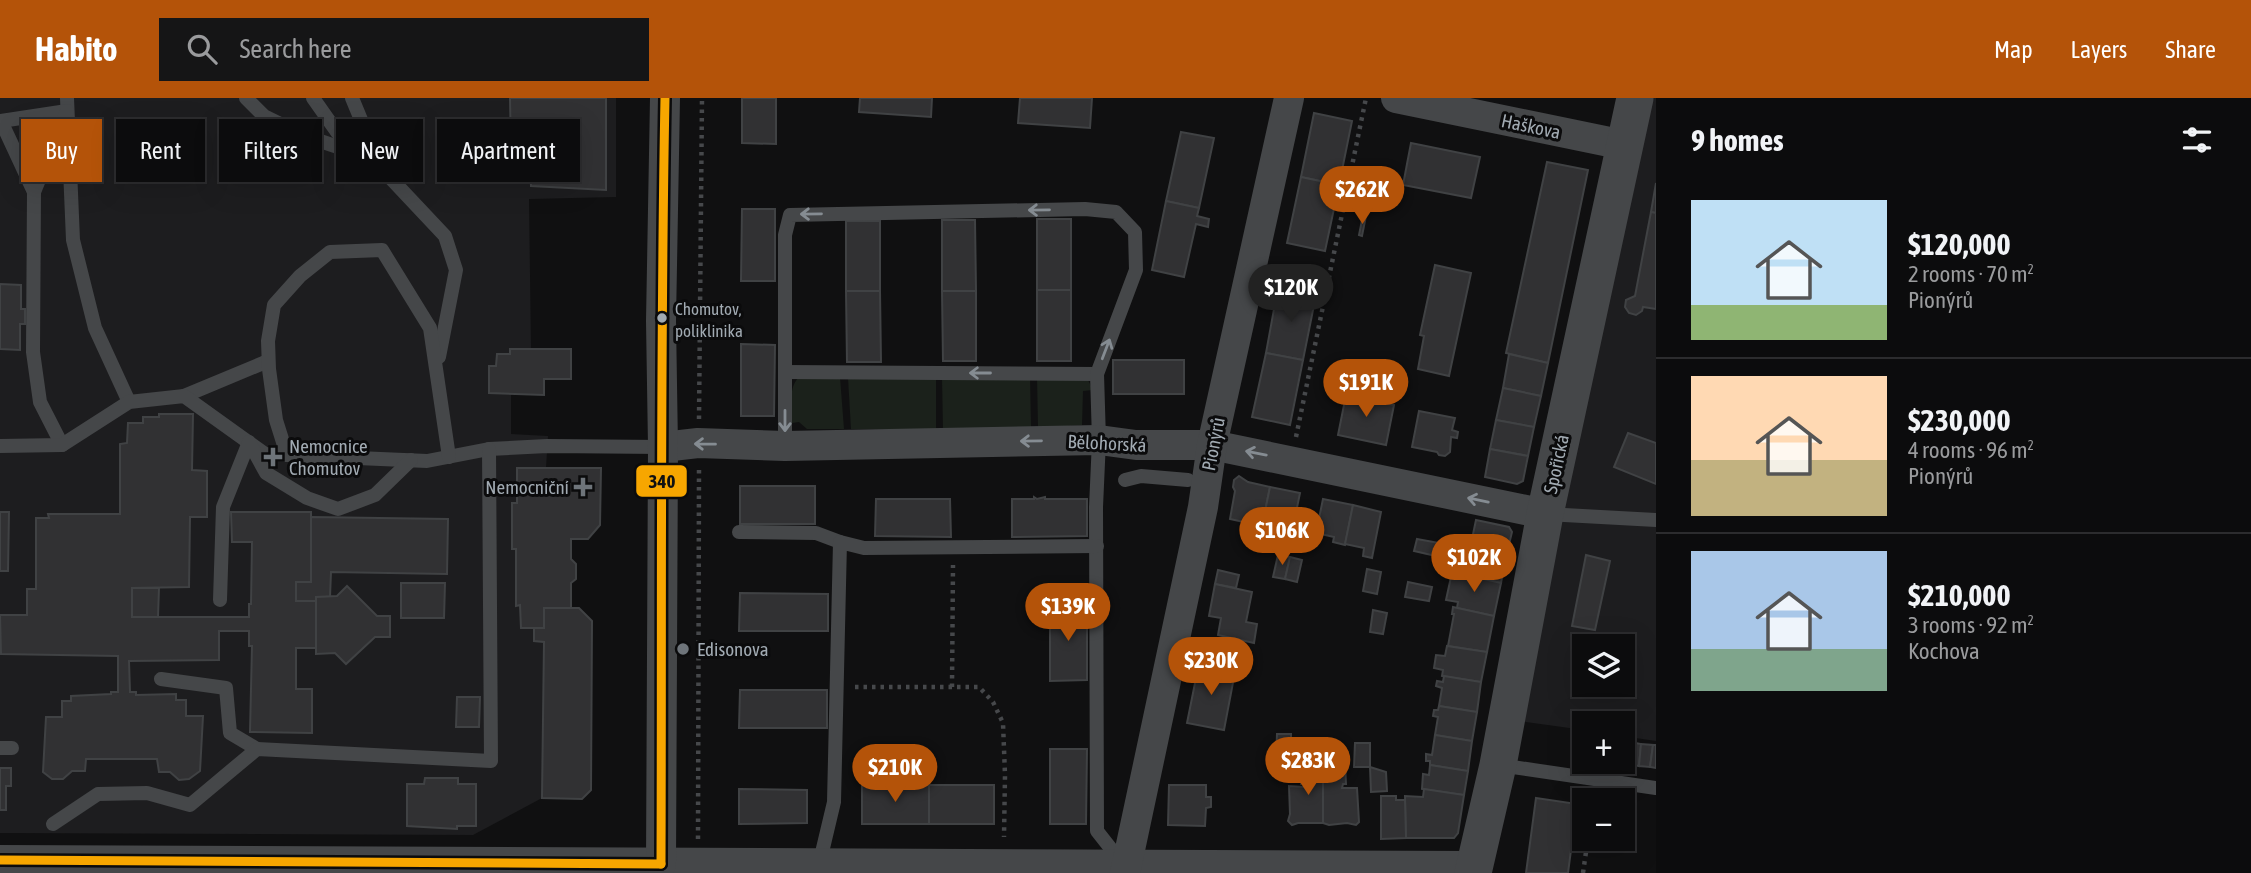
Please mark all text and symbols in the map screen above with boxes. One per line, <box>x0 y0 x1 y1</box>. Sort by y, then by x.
search box <box>159 18 649 81</box>
text: Habito <box>35 30 117 68</box>
icon: search <box>183 30 221 68</box>
text: Search here <box>239 34 352 64</box>
text: Map <box>1994 36 2033 63</box>
text: Layers <box>2071 36 2127 63</box>
text: Share <box>2165 36 2216 63</box>
street label: Haškova <box>1499 109 1563 143</box>
chip: Buy <box>21 119 102 182</box>
chip: Rent <box>116 119 205 182</box>
chip: Filters <box>219 119 322 182</box>
chip: New <box>336 119 423 182</box>
chip: Apartment <box>437 119 580 182</box>
icon: filters <box>2178 121 2216 159</box>
text: 9 homes <box>1691 123 1784 157</box>
pin: $262K <box>1313 166 1411 226</box>
text: $262K <box>1335 176 1389 202</box>
one-way arrow <box>1027 203 1050 217</box>
one-way arrow <box>800 208 823 221</box>
text: $120,000 <box>1908 227 2011 261</box>
icon: home <box>1747 228 1831 312</box>
text: 2 rooms · 70 m² <box>1908 261 2034 287</box>
pin: $120K <box>1242 264 1340 324</box>
text: $120K <box>1264 274 1318 300</box>
text: Pionýrů <box>1908 287 1973 313</box>
place label: Chomutov, poliklinika <box>675 299 743 341</box>
marker: Chomutov, poliklinika <box>655 311 669 325</box>
one-way arrow <box>1101 338 1114 360</box>
pin: $191K <box>1317 360 1415 419</box>
one-way arrow <box>969 366 992 380</box>
text: $191K <box>1339 369 1393 395</box>
text: $230,000 <box>1908 403 2011 437</box>
icon: home <box>1747 404 1831 488</box>
one-way arrow <box>778 409 792 432</box>
street label: Pionýrů <box>1197 415 1229 473</box>
street label: Bělohorská <box>1067 430 1147 456</box>
street label: Spořická <box>1539 432 1573 496</box>
place label: Nemocnice Chomutov <box>289 435 368 479</box>
one-way arrow <box>1020 435 1043 448</box>
one-way arrow <box>694 437 717 451</box>
text: 4 rooms · 96 m² <box>1908 437 2034 463</box>
one-way arrow <box>1245 446 1268 460</box>
marker: Nemocnice Chomutov <box>263 447 283 467</box>
text: Pionýrů <box>1908 463 1973 489</box>
line badge: 340 <box>635 464 688 498</box>
text: 340 <box>649 470 675 492</box>
place label: Nemocniční <box>485 476 569 498</box>
marker: Nemocniční <box>575 479 591 495</box>
one-way arrow <box>1467 492 1490 506</box>
pin: $106K <box>1233 508 1331 567</box>
text: $106K <box>1255 517 1309 543</box>
pin: $102K <box>1425 534 1523 594</box>
text: $102K <box>1447 544 1501 570</box>
text: $210,000 <box>1908 578 2011 612</box>
icon: home <box>1747 579 1831 663</box>
pin: $139K <box>1019 584 1117 643</box>
text: $139K <box>1041 593 1095 619</box>
text: 3 rooms · 92 m² <box>1908 612 2034 638</box>
map controls <box>1572 634 1635 851</box>
button: layers <box>1572 634 1635 697</box>
place label: Edisonova <box>697 638 769 660</box>
pin: $230K <box>1162 638 1260 697</box>
text: Kochova <box>1908 638 1980 664</box>
marker: Edisonova <box>675 641 691 657</box>
text: $230K <box>1184 647 1238 673</box>
button: + <box>1572 711 1635 774</box>
pin: $283K <box>1259 738 1357 797</box>
pin: $210K <box>846 744 944 804</box>
text: $283K <box>1281 747 1335 773</box>
text: $210K <box>868 754 922 780</box>
button: − <box>1572 788 1635 851</box>

